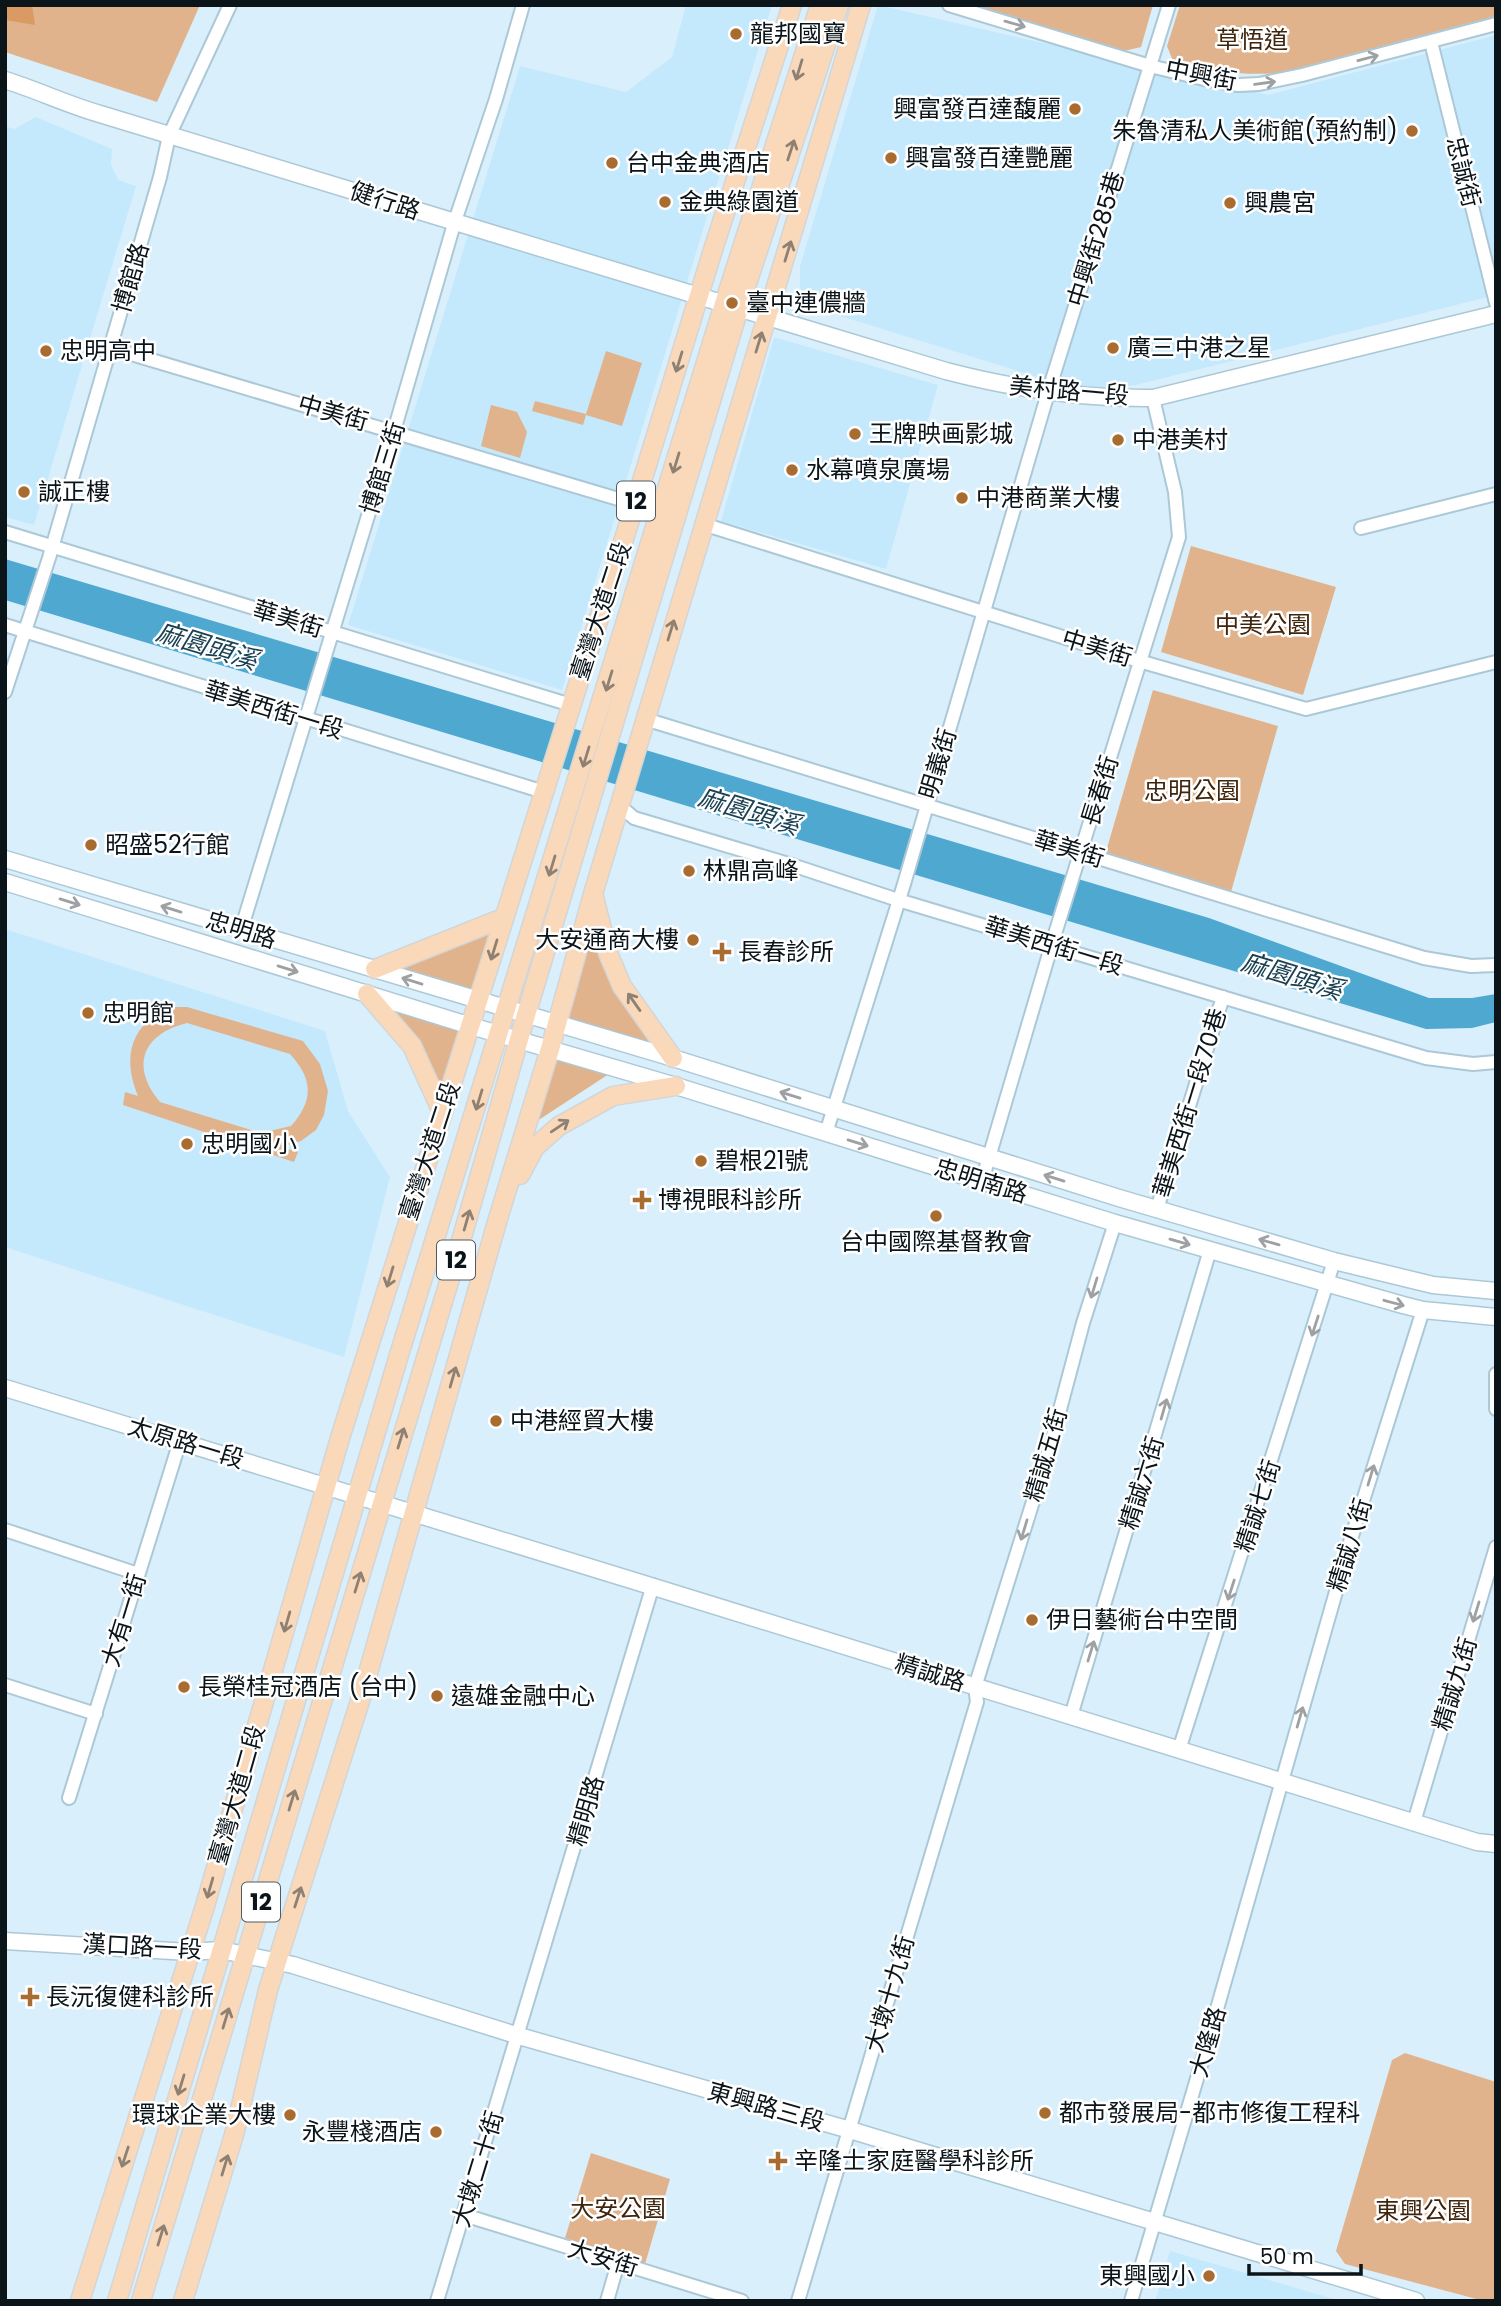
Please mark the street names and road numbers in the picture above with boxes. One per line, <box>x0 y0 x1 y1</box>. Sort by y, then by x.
street label: 中興街 <box>1163 51 1240 98</box>
street label: 忠誠街 <box>1439 133 1488 211</box>
street label: 中興街285巷 <box>1059 167 1132 311</box>
street label: 健行路 <box>346 174 424 227</box>
street label: 博館路 <box>105 239 156 317</box>
street label: 美村路一段 <box>1008 369 1130 412</box>
street label: 中美街 <box>294 387 372 438</box>
street label: 博館三街 <box>353 417 412 519</box>
road number: 12 <box>617 481 655 520</box>
street label: 臺灣大道二段 <box>563 537 638 684</box>
street label: 華美街 <box>249 592 327 645</box>
street label: 中美街 <box>1058 621 1136 674</box>
street label: 華美西街一段 <box>200 673 348 746</box>
street label: 明義街 <box>911 725 964 803</box>
street label: 長春街 <box>1073 752 1126 830</box>
street label: 華美街 <box>1030 822 1108 875</box>
street label: 忠明路 <box>202 903 280 956</box>
street label: 華美西街一段 <box>980 909 1128 982</box>
street label: 華美西街一段70巷 <box>1145 1004 1234 1201</box>
street label: 臺灣大道二段 <box>392 1077 467 1224</box>
street label: 忠明南路 <box>930 1151 1032 1210</box>
road number: 12 <box>437 1240 475 1280</box>
street label: 精誠五街 <box>1016 1404 1075 1506</box>
street label: 太原路一段 <box>124 1409 248 1476</box>
street label: 精誠六街 <box>1112 1432 1171 1534</box>
street label: 精誠七街 <box>1227 1455 1288 1557</box>
street label: 精誠八街 <box>1320 1494 1379 1596</box>
street label: 大有一街 <box>94 1569 153 1671</box>
street label: 精誠九街 <box>1425 1633 1484 1735</box>
street label: 精誠路 <box>891 1646 969 1699</box>
street label: 臺灣大道二段 <box>201 1721 272 1869</box>
street label: 精明路 <box>560 1772 611 1850</box>
road number: 12 <box>242 1882 280 1922</box>
street label: 漢口路一段 <box>81 1927 203 1966</box>
street label: 大墩十九街 <box>857 1932 922 2056</box>
street label: 大隆路 <box>1182 2003 1233 2081</box>
street label: 東興路三段 <box>704 2074 828 2139</box>
street label: 大墩二十街 <box>444 2107 511 2231</box>
street label: 大安街 <box>564 2231 642 2284</box>

